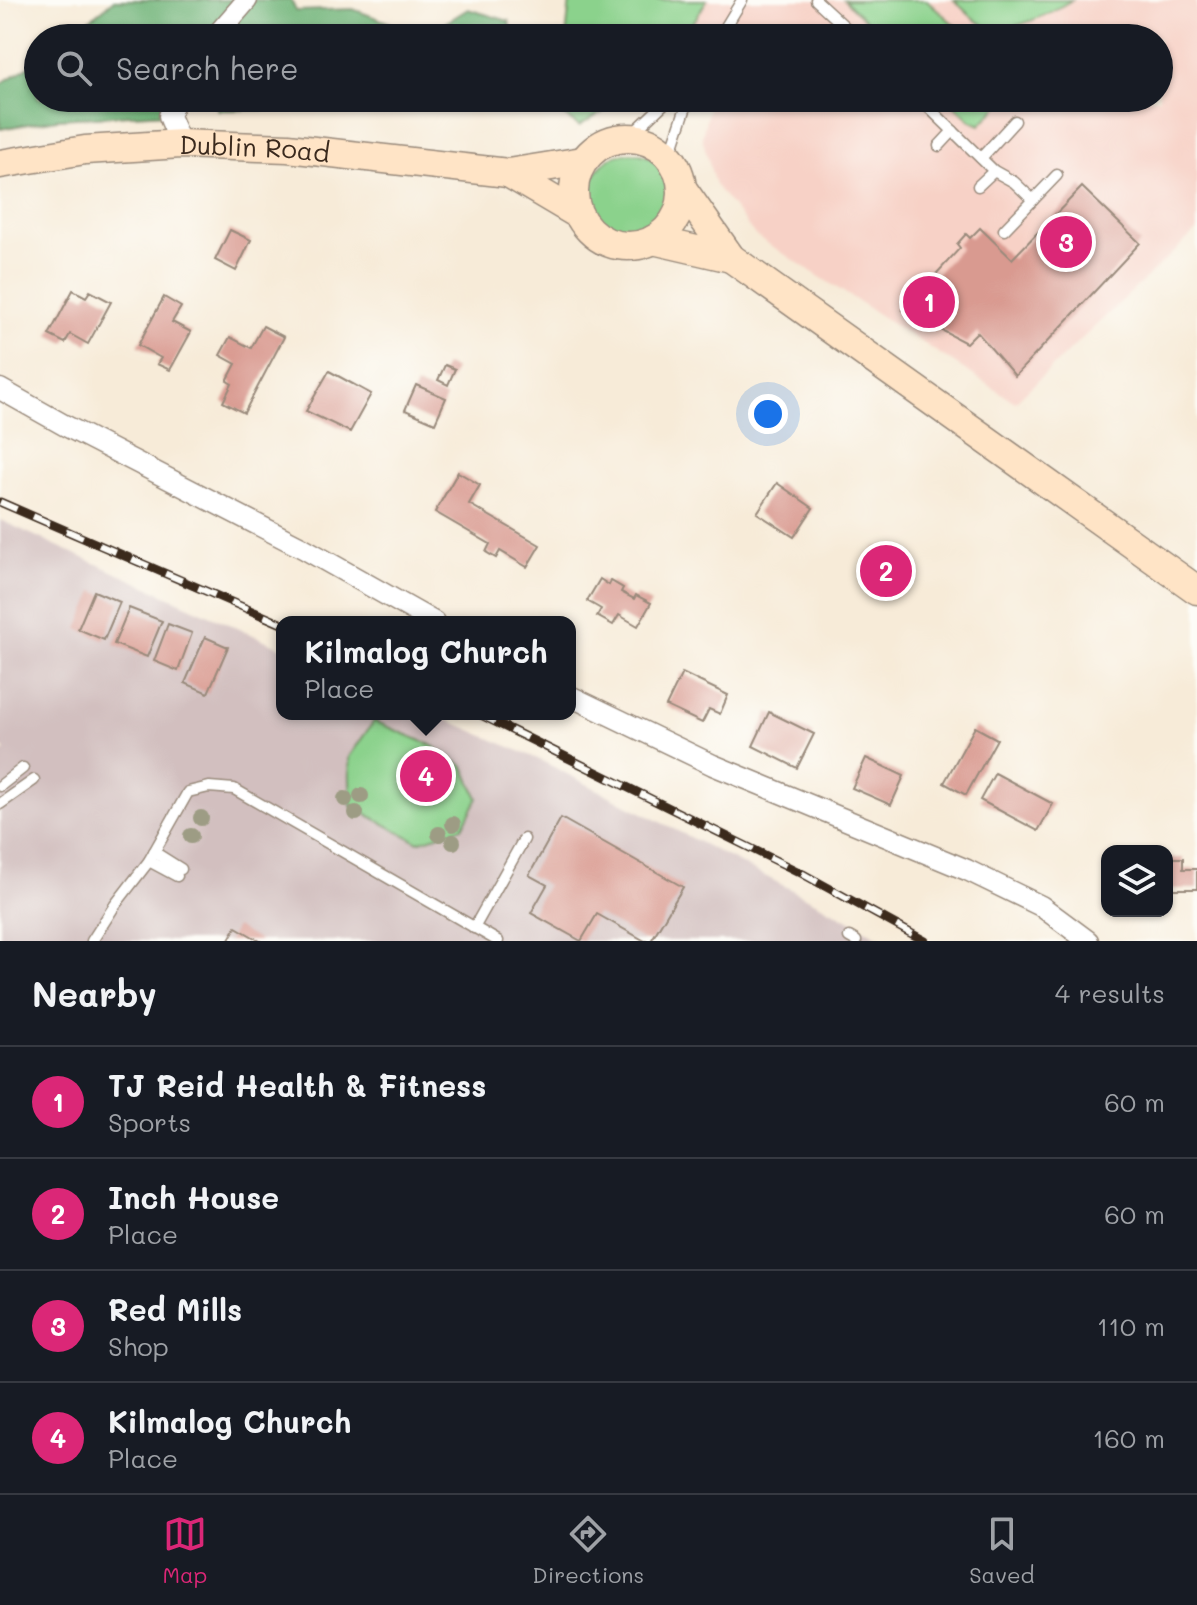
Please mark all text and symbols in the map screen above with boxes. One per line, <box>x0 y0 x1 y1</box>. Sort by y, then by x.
search box <box>24 24 1173 112</box>
icon: search <box>52 46 96 90</box>
text: Search here <box>116 48 299 88</box>
street label: Dublin Road <box>179 127 332 170</box>
pin: 3 <box>1040 212 1092 272</box>
pin: 1 <box>903 272 955 332</box>
your location <box>748 394 788 434</box>
pin: 2 <box>860 541 912 601</box>
popup <box>276 616 576 720</box>
text: Kilmalog Church <box>304 631 548 671</box>
text: Place <box>304 671 374 705</box>
pin: 4 <box>400 746 452 806</box>
map controls <box>1101 845 1173 917</box>
button: layers <box>1101 845 1173 917</box>
text: Nearby <box>32 971 157 1016</box>
text: 4 results <box>1055 976 1165 1010</box>
text: TJ Reid Health & Fitness <box>108 1065 486 1105</box>
text: 1 <box>52 1085 64 1119</box>
text: 60 m <box>1104 1085 1165 1119</box>
text: Sports <box>108 1105 191 1139</box>
text: Inch House <box>108 1177 279 1217</box>
text: 2 <box>51 1197 65 1231</box>
text: 60 m <box>1104 1197 1165 1231</box>
text: Place <box>108 1217 178 1251</box>
text: Red Mills <box>108 1289 242 1329</box>
text: 3 <box>50 1309 66 1343</box>
text: 110 m <box>1097 1309 1165 1343</box>
text: Shop <box>108 1329 169 1363</box>
text: Kilmalog Church <box>108 1401 351 1441</box>
text: 4 <box>50 1421 66 1455</box>
text: 160 m <box>1093 1421 1165 1455</box>
text: Place <box>108 1441 178 1475</box>
tab: Map <box>163 1512 207 1589</box>
tab: Directions <box>532 1512 644 1589</box>
tab: Saved <box>969 1512 1034 1589</box>

